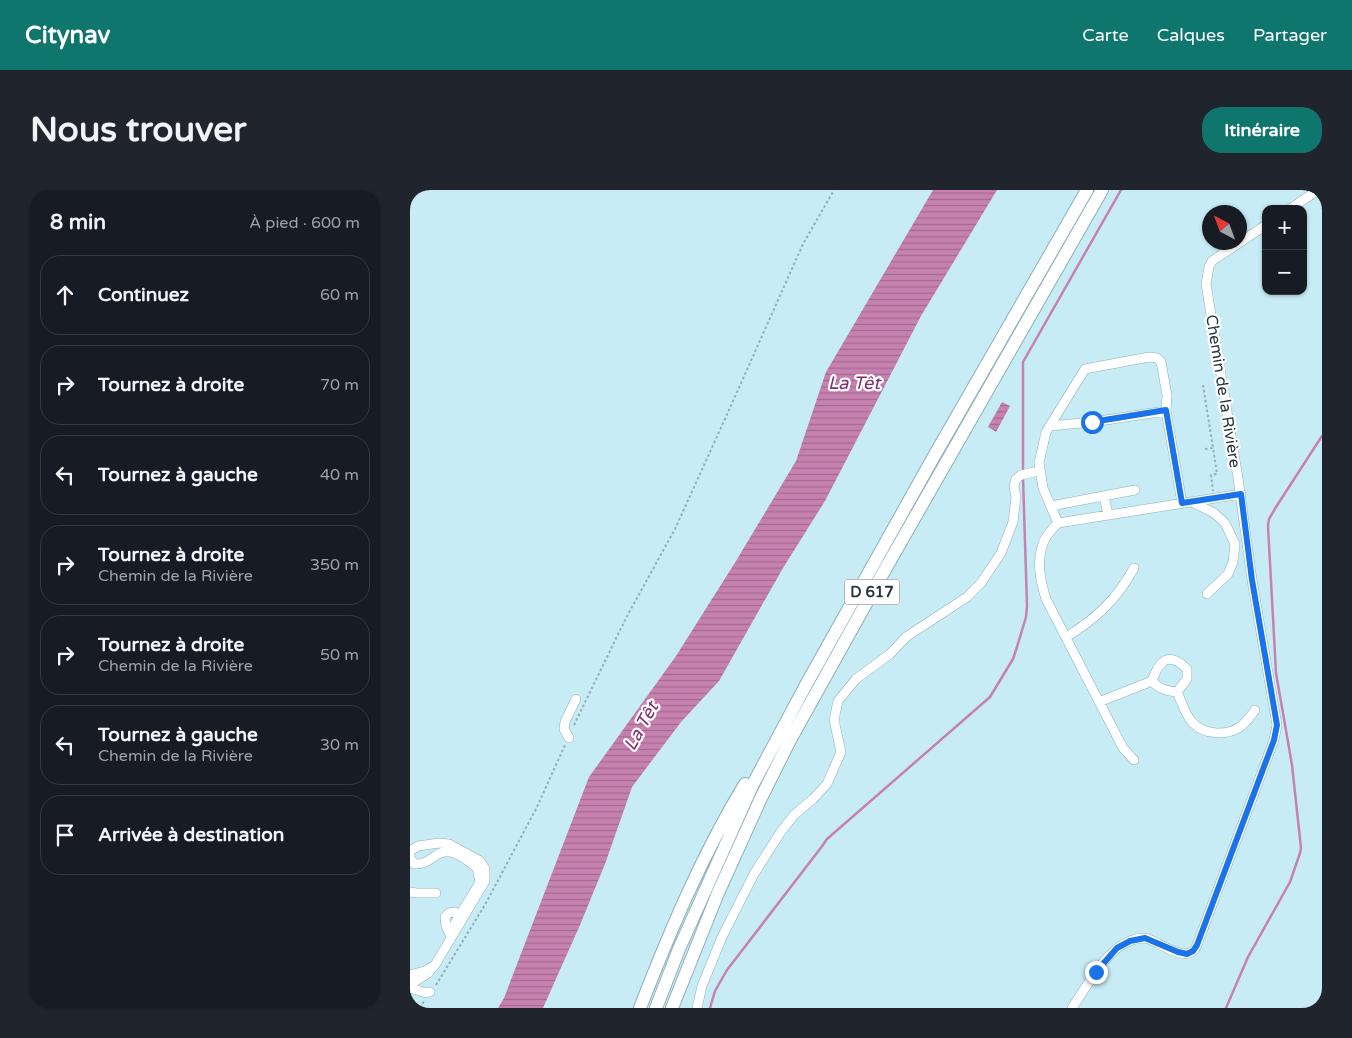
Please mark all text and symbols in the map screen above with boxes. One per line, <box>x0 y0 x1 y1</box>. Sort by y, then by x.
text: Citynav <box>25 21 110 50</box>
text: Carte <box>1082 24 1129 46</box>
text: Calques <box>1157 24 1225 46</box>
text: Partager <box>1253 24 1327 46</box>
button: Itinéraire <box>1202 107 1322 153</box>
text: Nous trouver <box>30 109 246 151</box>
north arrow <box>1202 205 1247 250</box>
map controls <box>1262 205 1307 295</box>
button: + <box>1262 205 1307 250</box>
text: 8 min <box>50 210 106 235</box>
text: À pied · 600 m <box>249 213 360 233</box>
button: − <box>1262 250 1307 295</box>
icon: ahead <box>51 281 79 309</box>
text: Continuez <box>98 284 189 306</box>
text: 60 m <box>320 285 359 305</box>
street label: Chemin de la Rivière <box>1201 313 1245 469</box>
icon: right <box>51 371 79 399</box>
water label: La Têt <box>828 372 882 394</box>
text: Tournez à droite <box>98 374 244 396</box>
text: 70 m <box>320 375 359 395</box>
route start <box>1081 411 1104 434</box>
icon: left <box>51 461 79 489</box>
text: Tournez à gauche <box>98 464 258 486</box>
text: 40 m <box>320 465 359 485</box>
text: Tournez à droite <box>98 544 244 566</box>
icon: right <box>51 551 79 579</box>
text: 350 m <box>310 555 359 575</box>
text: Chemin de la Rivière <box>98 566 253 586</box>
road number: D 617 <box>844 580 900 604</box>
text: Tournez à droite <box>98 634 244 656</box>
icon: right <box>51 641 79 669</box>
text: 50 m <box>320 645 359 665</box>
text: Chemin de la Rivière <box>98 656 253 676</box>
water label: La Têt <box>619 696 664 754</box>
text: Tournez à gauche <box>98 724 258 746</box>
icon: left <box>51 731 79 759</box>
text: 30 m <box>320 735 359 755</box>
text: Chemin de la Rivière <box>98 746 253 766</box>
icon: arrive <box>51 821 79 849</box>
text: Arrivée à destination <box>98 824 284 846</box>
route end <box>1085 961 1108 984</box>

